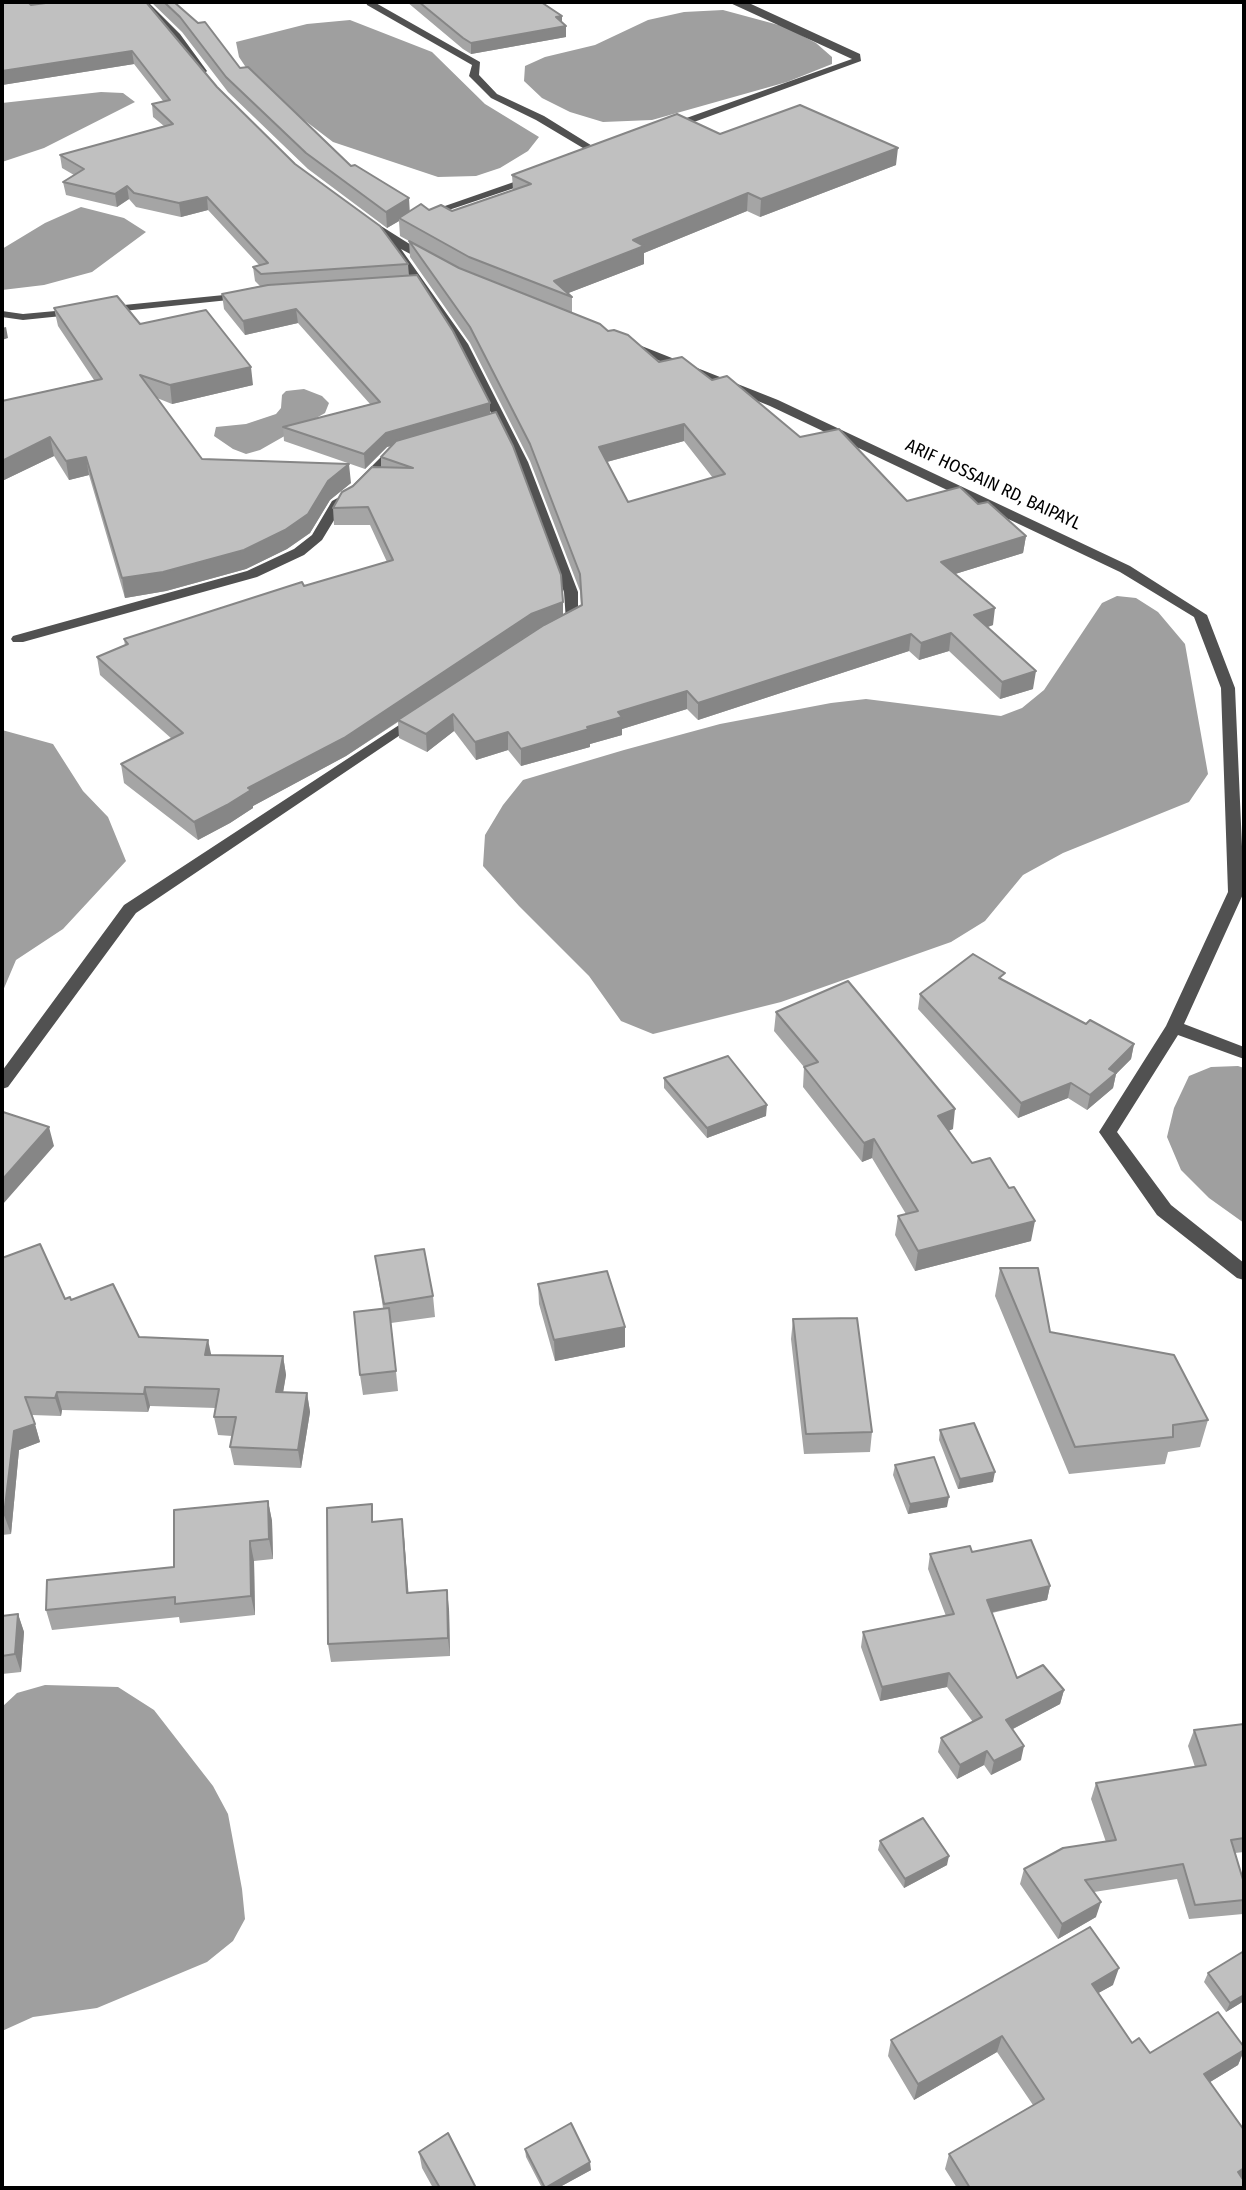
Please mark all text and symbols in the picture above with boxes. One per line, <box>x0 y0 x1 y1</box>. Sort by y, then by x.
street label: ARIF HOSSAIN RD, BAIPAYL <box>902 435 1084 535</box>

